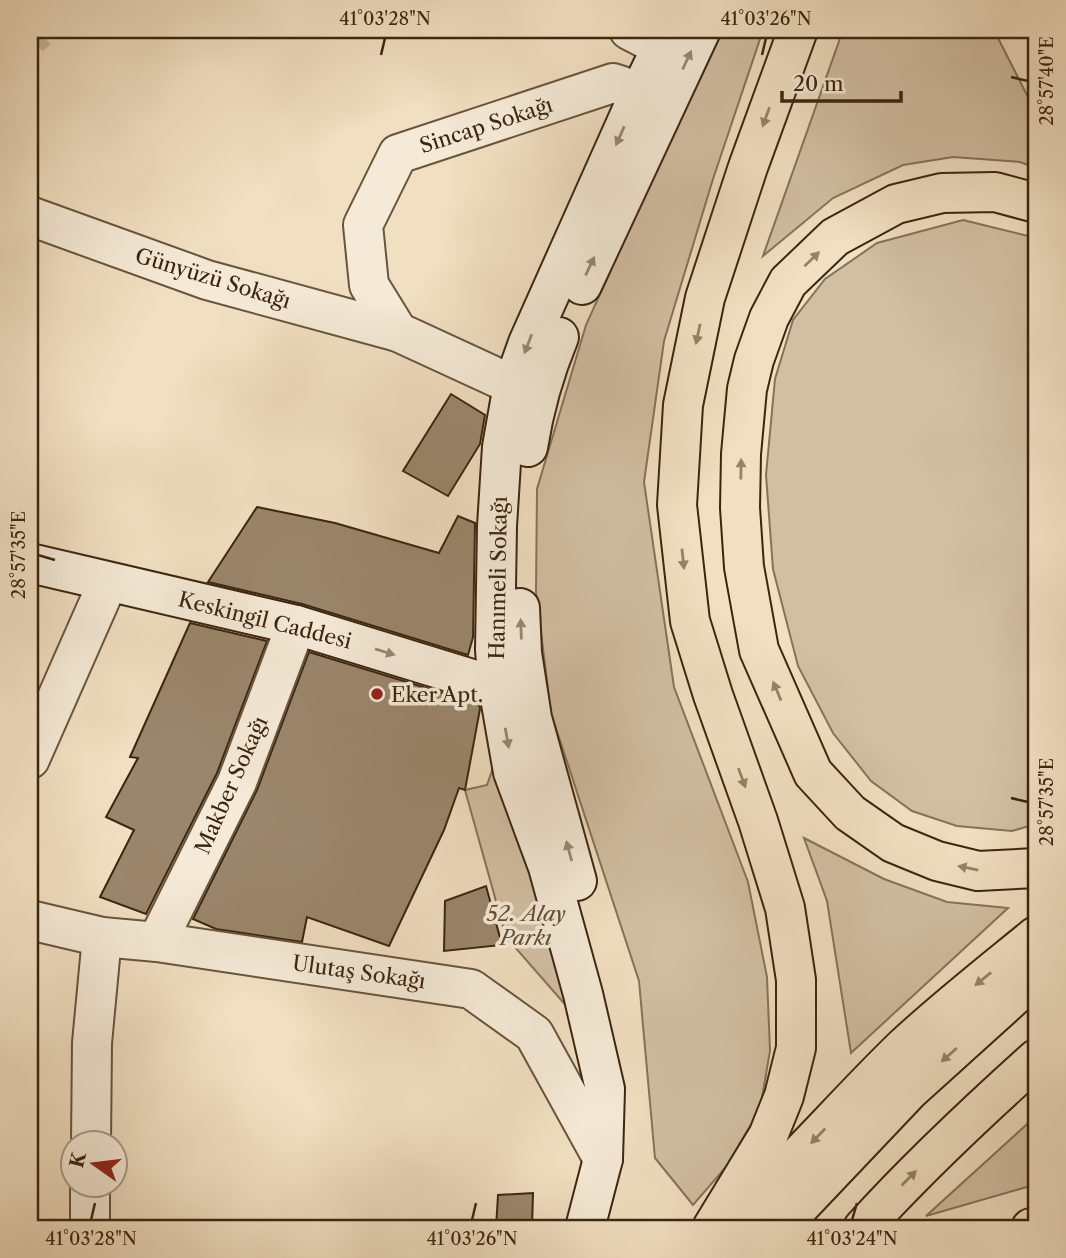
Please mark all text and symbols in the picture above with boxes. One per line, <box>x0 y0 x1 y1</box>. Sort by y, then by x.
text: 41°03'28"N <box>339 8 431 30</box>
text: 41°03'26"N <box>720 8 812 30</box>
text: 28°57'40"E <box>1036 36 1058 126</box>
one-way arrow <box>681 50 692 70</box>
scale bar <box>782 60 902 104</box>
text: 20 m <box>793 71 844 96</box>
street label: Sincap Sokağı <box>416 92 556 158</box>
one-way arrow <box>760 106 771 127</box>
one-way arrow <box>614 125 625 146</box>
street label: Günyüzü Sokağı <box>132 243 294 313</box>
one-way arrow <box>803 251 820 268</box>
one-way arrow <box>585 256 596 276</box>
one-way arrow <box>692 323 703 345</box>
one-way arrow <box>522 333 533 354</box>
one-way arrow <box>735 457 747 479</box>
street label: Hanımeli Sokağı <box>484 496 512 660</box>
text: 28°57'35"E <box>8 511 30 599</box>
one-way arrow <box>678 548 689 570</box>
street label: Keskingil Caddesi <box>176 586 354 654</box>
one-way arrow <box>515 618 526 640</box>
one-way arrow <box>375 647 396 657</box>
one-way arrow <box>771 680 782 701</box>
place label: Eker Apt. <box>391 682 483 707</box>
marker: Eker Apt. <box>369 686 385 702</box>
street label: Makber Sokağı <box>189 712 273 858</box>
one-way arrow <box>502 727 513 749</box>
text: 28°57'35"E <box>1036 758 1058 846</box>
one-way arrow <box>737 767 748 788</box>
one-way arrow <box>563 839 574 861</box>
one-way arrow <box>957 863 979 874</box>
park label: 52. Alay Parkı <box>486 901 566 950</box>
street label: Ulutaş Sokağı <box>291 950 427 994</box>
one-way arrow <box>975 971 992 986</box>
one-way arrow <box>941 1046 958 1062</box>
one-way arrow <box>810 1127 827 1144</box>
north arrow <box>60 1128 130 1198</box>
text: K <box>65 1149 91 1170</box>
one-way arrow <box>900 1171 917 1187</box>
text: 41°03'28"N <box>45 1228 137 1250</box>
text: 41°03'26"N <box>426 1228 518 1250</box>
text: 41°03'24"N <box>806 1228 898 1250</box>

